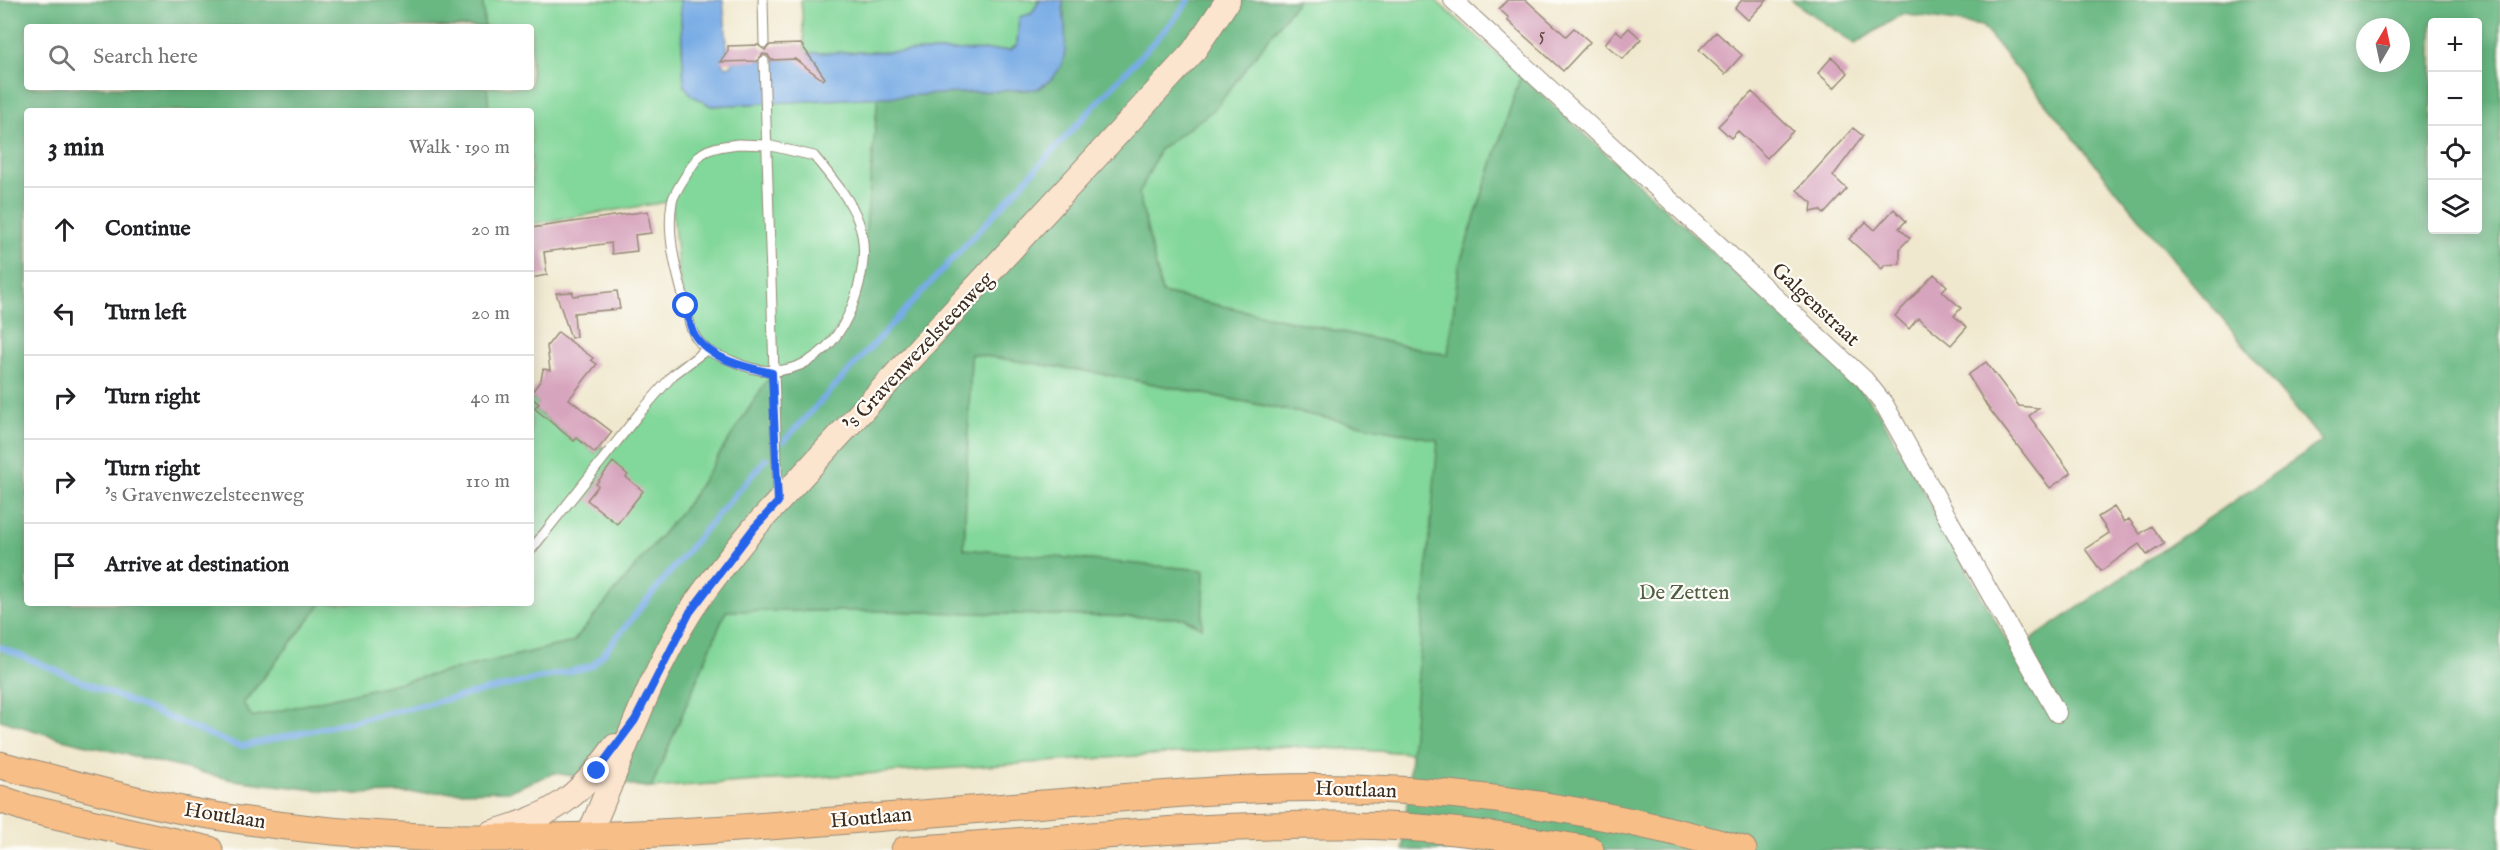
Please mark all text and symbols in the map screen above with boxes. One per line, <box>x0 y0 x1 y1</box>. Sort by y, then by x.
north arrow <box>2356 18 2410 72</box>
map controls <box>2428 18 2482 234</box>
button: + <box>2428 18 2482 72</box>
search box <box>24 24 534 90</box>
house number: 5 <box>1539 24 1546 47</box>
icon: search <box>45 41 78 74</box>
text: Search here <box>93 43 198 71</box>
button: − <box>2428 72 2482 126</box>
button: locate <box>2428 126 2482 180</box>
text: 3 min <box>48 131 104 164</box>
text: Walk · 190 m <box>408 135 510 160</box>
button: layers <box>2428 180 2482 234</box>
icon: ahead <box>48 213 81 246</box>
text: Continue <box>105 215 191 243</box>
text: 20 m <box>471 217 510 242</box>
street label: Galgenstraat <box>1765 257 1865 353</box>
street label: 's Gravenwezelsteenweg <box>838 266 1001 438</box>
route start <box>672 292 698 318</box>
icon: left <box>48 297 81 330</box>
text: Turn left <box>105 299 187 327</box>
text: 20 m <box>471 301 510 326</box>
icon: right <box>48 381 81 414</box>
text: Turn right <box>105 383 200 411</box>
text: 40 m <box>471 385 510 410</box>
text: Turn right <box>105 455 200 483</box>
icon: right <box>48 465 81 498</box>
text: 110 m <box>466 469 510 494</box>
text: 's Gravenwezelsteenweg <box>105 483 304 508</box>
icon: arrive <box>48 549 81 582</box>
text: Arrive at destination <box>105 551 289 579</box>
park label: De Zetten <box>1639 580 1729 607</box>
route end <box>583 757 609 783</box>
street label: Houtlaan <box>1314 776 1397 805</box>
street label: Houtlaan <box>182 797 267 836</box>
street label: Houtlaan <box>829 801 913 836</box>

